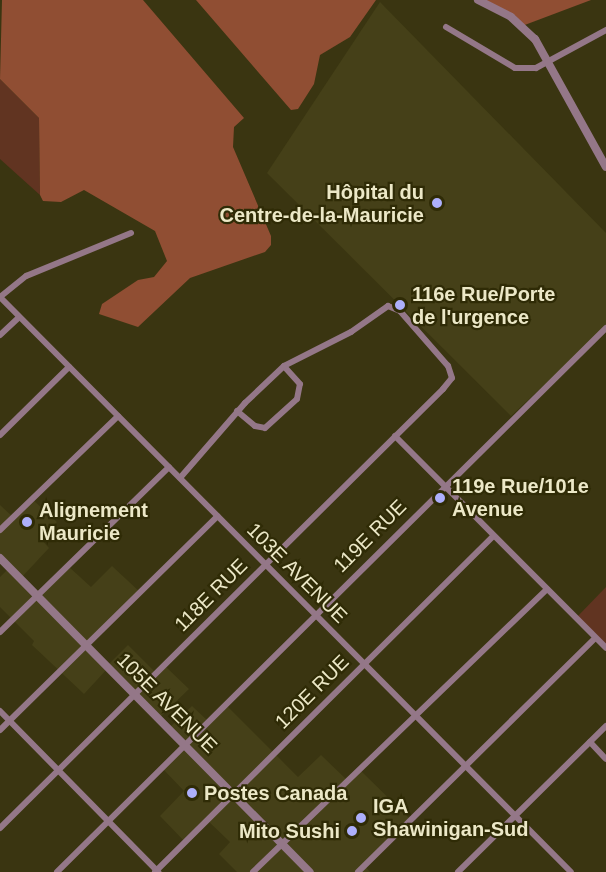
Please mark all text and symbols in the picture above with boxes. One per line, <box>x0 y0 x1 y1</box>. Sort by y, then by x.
place label: Hôpital du Centre-de-la-Mauricie <box>220 180 424 227</box>
marker: Hôpital du Centre-de-la-Mauricie <box>428 194 446 212</box>
place label: 116e Rue/Porte de l'urgence <box>412 282 555 329</box>
marker: 116e Rue/Porte de l'urgence <box>393 298 407 312</box>
place label: 119e Rue/101e Avenue <box>452 474 589 521</box>
marker: 119e Rue/101e Avenue <box>433 491 447 505</box>
street label: 119E RUE <box>329 495 411 577</box>
place label: Alignement Mauricie <box>39 498 148 545</box>
marker: Alignement Mauricie <box>20 515 34 529</box>
street label: 103E AVENUE <box>241 517 353 629</box>
street label: 118E RUE <box>170 554 252 636</box>
street label: 105E AVENUE <box>111 647 223 759</box>
street label: 120E RUE <box>270 650 354 734</box>
place label: Postes Canada <box>204 781 347 805</box>
marker: Postes Canada <box>185 786 199 800</box>
place label: IGA Shawinigan-Sud <box>373 795 529 842</box>
marker: IGA Shawinigan-Sud <box>354 811 368 825</box>
place label: Mito Sushi <box>239 819 340 843</box>
marker: Mito Sushi <box>345 824 359 838</box>

